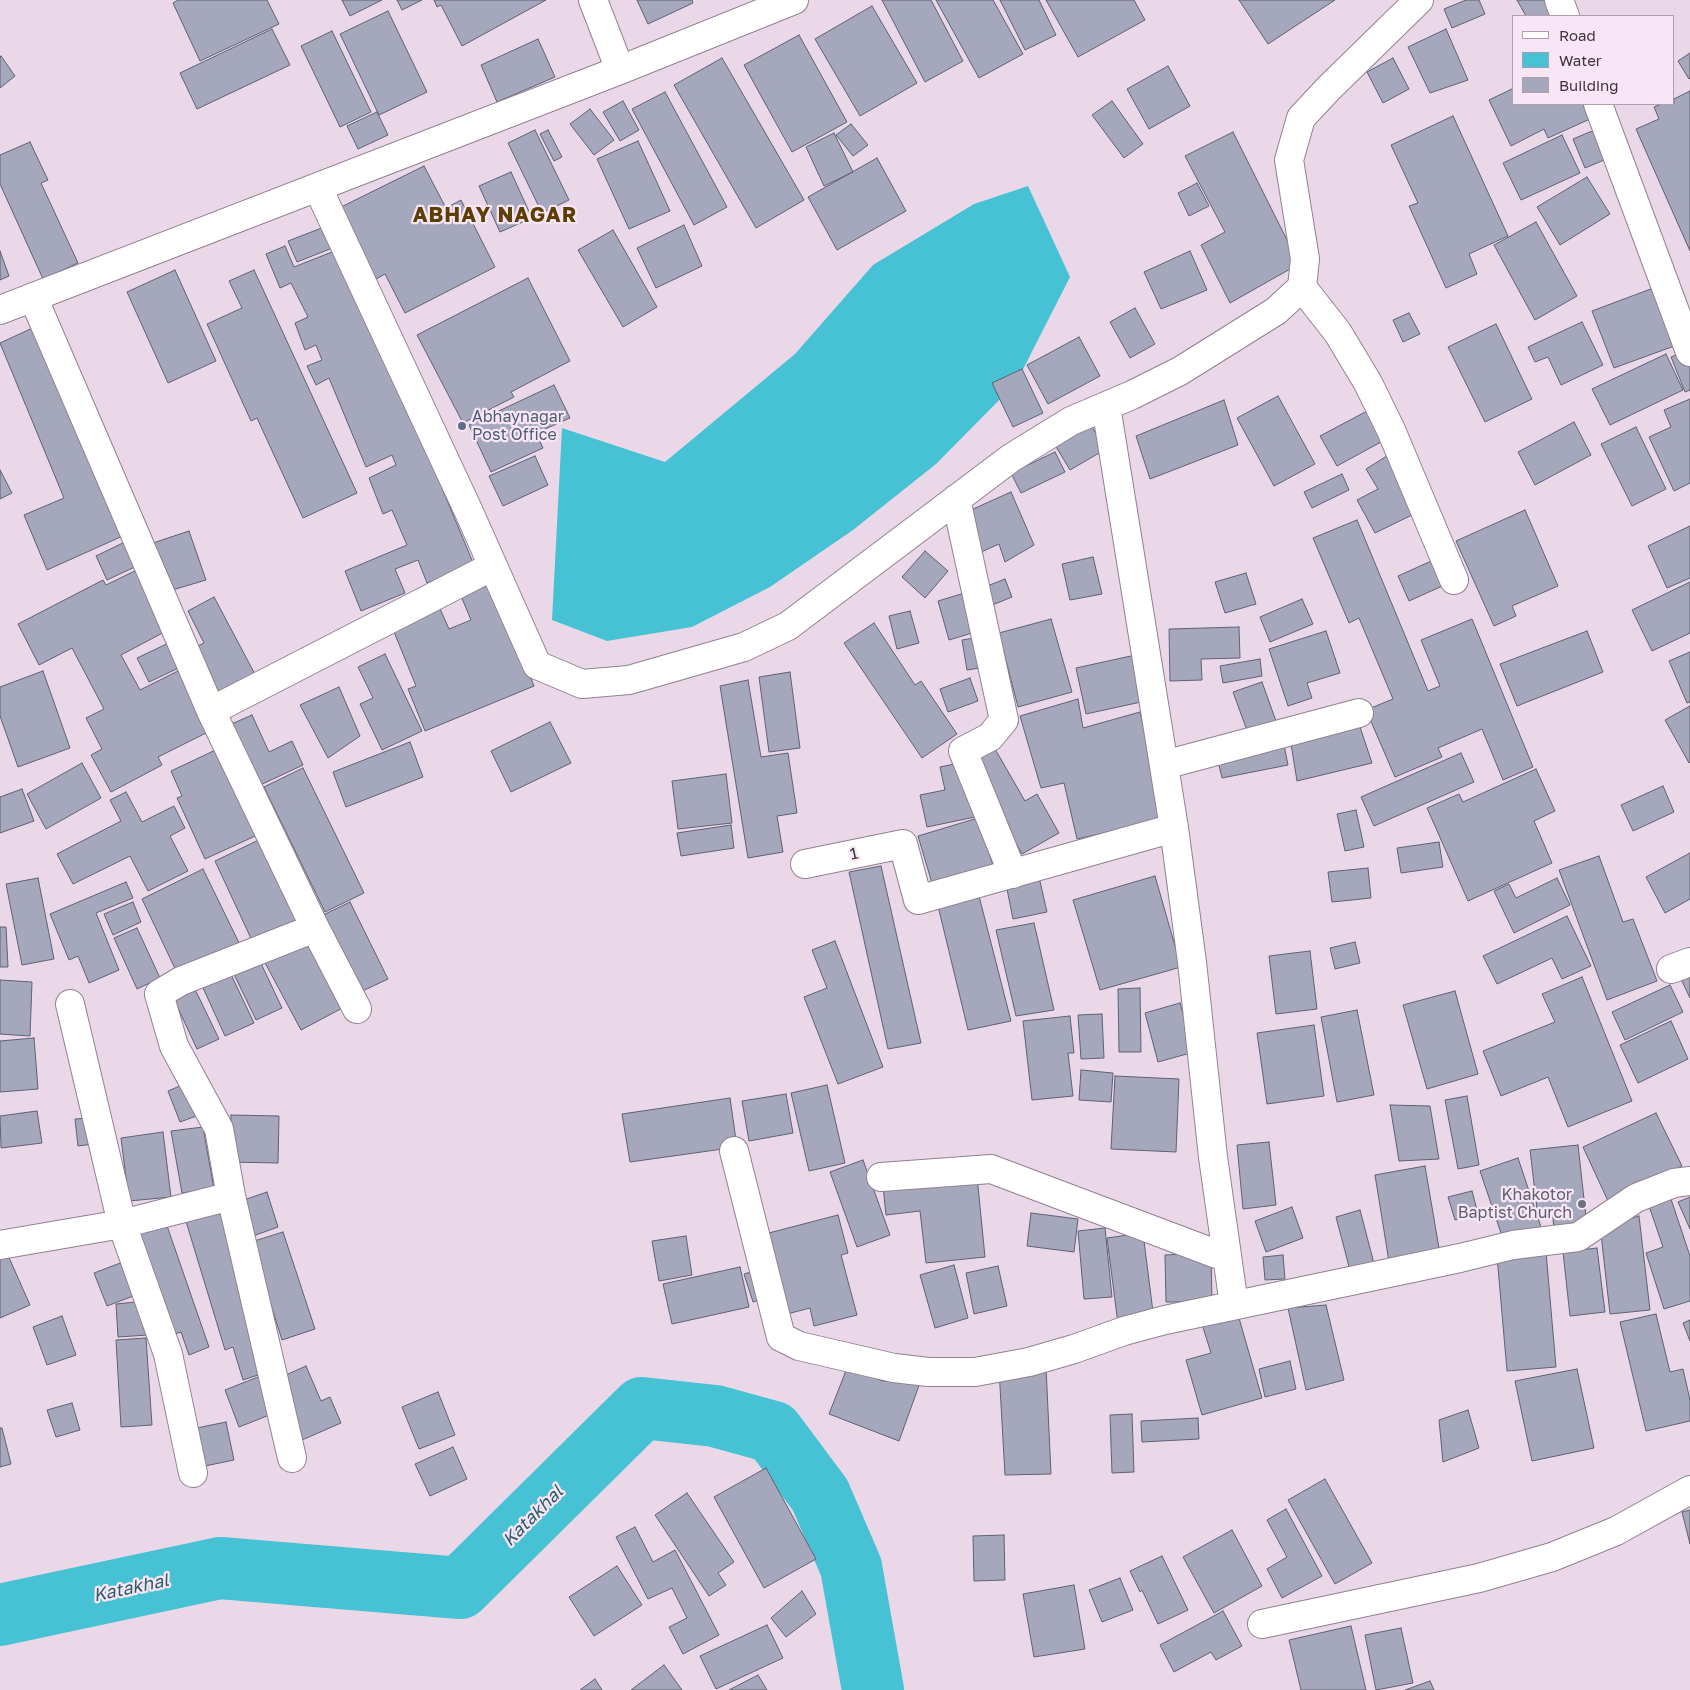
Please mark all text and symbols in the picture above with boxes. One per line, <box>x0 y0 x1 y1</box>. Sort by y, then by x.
legend <box>1512 15 1675 105</box>
text: Road <box>1559 26 1596 44</box>
text: Water <box>1559 51 1602 69</box>
text: Building <box>1559 76 1619 94</box>
district label: ABHAY NAGAR <box>411 202 579 228</box>
place label: Abhaynagar Post Office <box>472 407 564 445</box>
marker: Abhaynagar Post Office <box>456 420 468 432</box>
street label: 1 <box>848 844 860 864</box>
place label: Khakotor Baptist Church <box>1458 1185 1572 1223</box>
marker: Khakotor Baptist Church <box>1576 1198 1588 1210</box>
water label: Katakhal <box>498 1481 568 1551</box>
water label: Katakhal <box>91 1569 171 1607</box>

